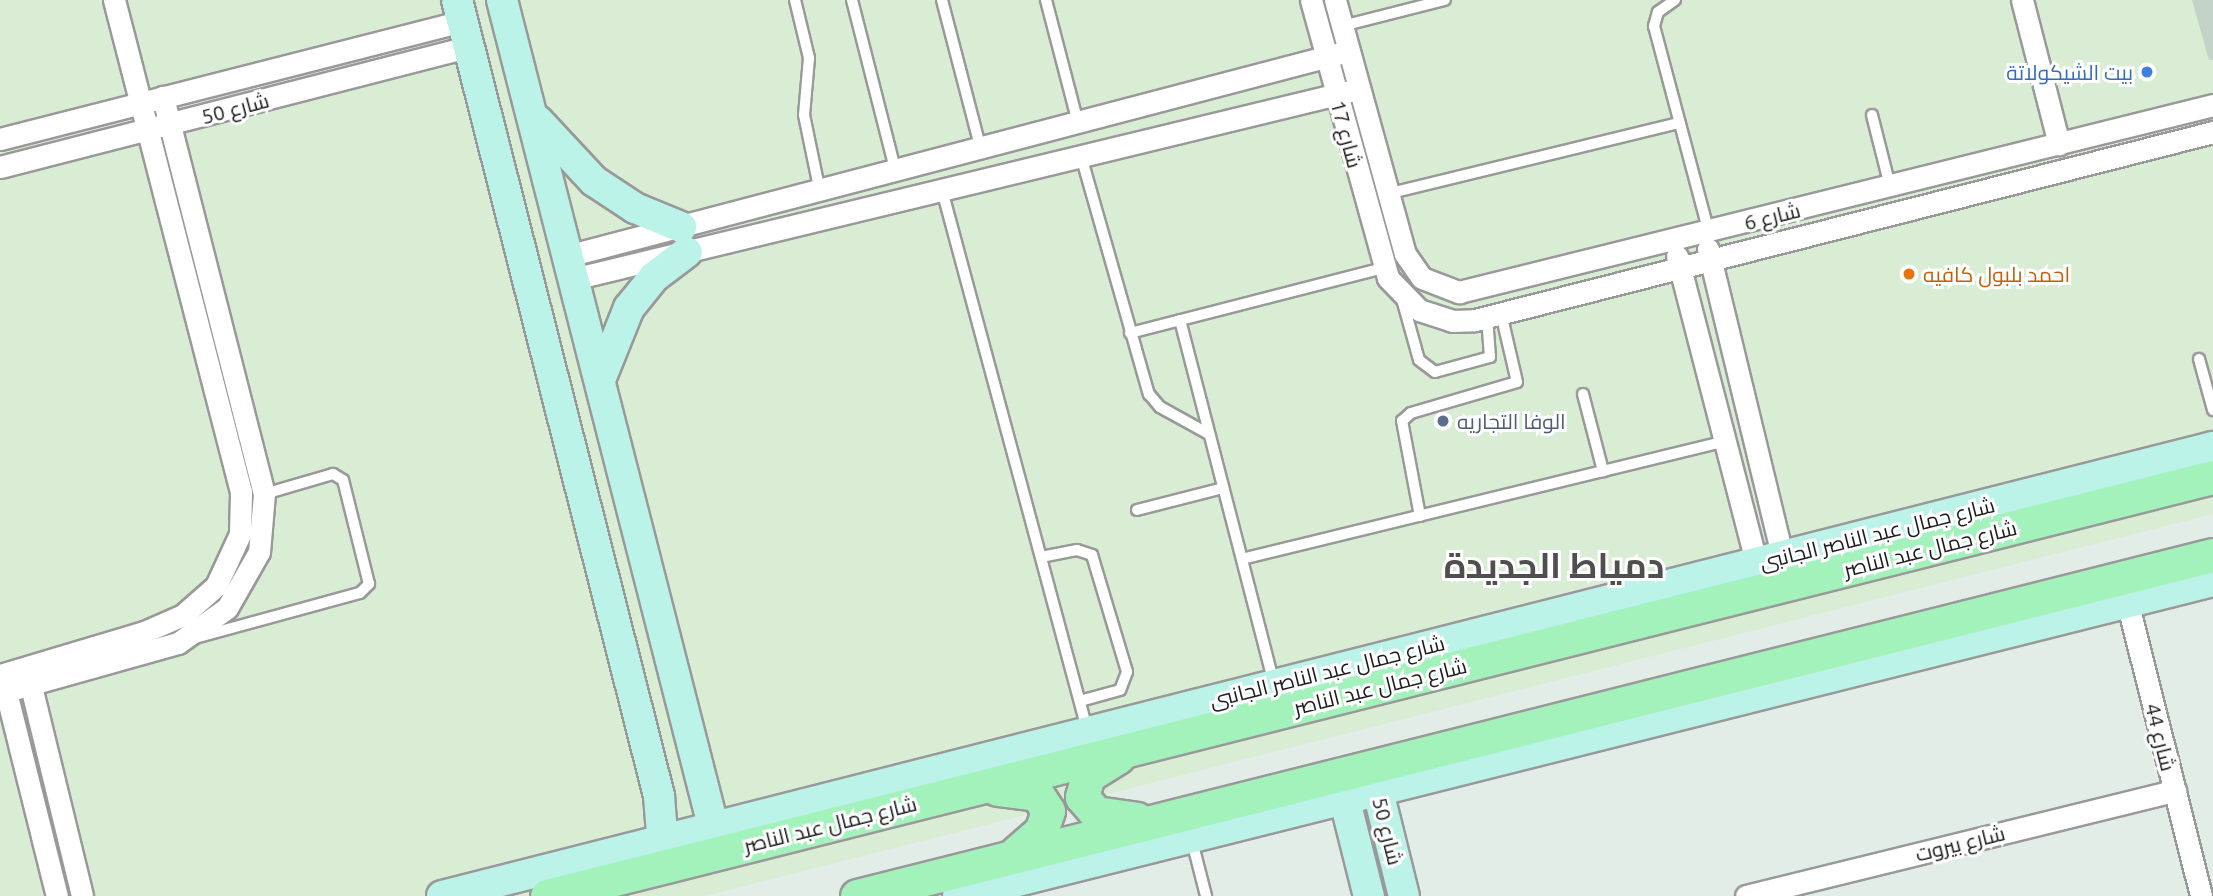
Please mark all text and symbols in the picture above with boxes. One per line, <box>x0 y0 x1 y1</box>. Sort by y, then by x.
place label: بيت الشيكولاتة <box>2006 59 2133 85</box>
marker: بيت الشيكولاتة <box>2139 64 2155 80</box>
street label: شارع 50 <box>198 87 272 129</box>
street label: شارع 17 <box>1326 97 1368 171</box>
street label: شارع 6 <box>1741 197 1803 235</box>
place label: احمد بلبول كافيه <box>1923 261 2070 287</box>
marker: احمد بلبول كافيه <box>1901 266 1917 282</box>
place label: الوفا التجاريه <box>1457 408 1566 434</box>
marker: الوفا التجاريه <box>1435 413 1451 429</box>
street label: شارع جمال عبد الناصر الجانبى <box>1757 492 1997 574</box>
street label: شارع جمال عبد الناصر <box>1841 514 2019 582</box>
district label: دمياط الجديدة <box>1444 544 1664 586</box>
street label: شارع جمال عبد الناصر الجانبى <box>1207 630 1447 712</box>
street label: شارع جمال عبد الناصر <box>1291 652 1469 720</box>
street label: شارع 44 <box>2140 700 2182 774</box>
street label: شارع جمال عبد الناصر <box>741 790 919 858</box>
street label: شارع 50 <box>1367 794 1409 868</box>
street label: شارع بيروت <box>1913 820 2007 866</box>

